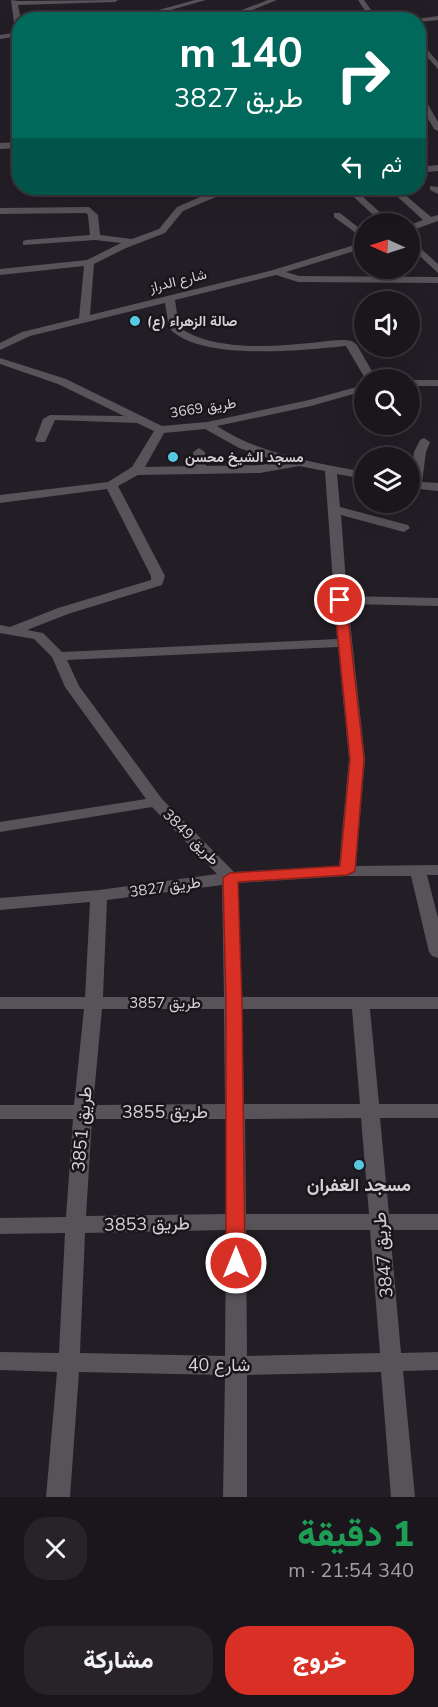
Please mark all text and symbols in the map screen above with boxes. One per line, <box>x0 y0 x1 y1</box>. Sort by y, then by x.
text: 140 m <box>179 25 303 82</box>
icon: right <box>324 36 402 114</box>
text: طريق 3827 <box>174 80 303 117</box>
icon: left <box>336 150 369 183</box>
text: ثم <box>381 150 402 180</box>
north arrow <box>354 213 420 279</box>
map controls <box>354 213 420 513</box>
street label: شارع الدراز <box>146 265 209 298</box>
button: sound <box>354 291 420 357</box>
place label: (ع) صالة الزهراء <box>147 312 237 331</box>
marker: (ع) صالة الزهراء <box>128 314 142 328</box>
button: search <box>354 369 420 435</box>
street label: طريق 3669 <box>168 393 238 423</box>
button: layers <box>354 447 420 513</box>
place label: مسجد الشيخ محسن <box>185 448 304 467</box>
marker: مسجد الشيخ محسن <box>166 450 180 464</box>
pin <box>314 574 365 625</box>
icon: arrive <box>323 583 356 616</box>
street label: طريق 3849 <box>159 805 224 870</box>
street label: طريق 3827 <box>128 872 202 902</box>
street label: طريق 3857 <box>129 993 201 1013</box>
street label: طريق 3851 <box>66 1085 98 1173</box>
street label: طريق 3855 <box>122 1100 208 1124</box>
marker: مسجد الغفران <box>352 1158 366 1172</box>
place label: مسجد الغفران <box>307 1173 411 1197</box>
street label: طريق 3853 <box>104 1211 190 1237</box>
street label: طريق 3847 <box>367 1211 399 1299</box>
position arrow <box>204 1231 268 1295</box>
street label: شارع 40 <box>188 1353 250 1377</box>
text: 1 دقيقة <box>297 1510 414 1559</box>
button: close <box>24 1517 87 1580</box>
text: 340 m · 21:54 <box>288 1557 414 1584</box>
button: مشاركة <box>24 1626 213 1695</box>
button: خروج <box>225 1626 414 1695</box>

